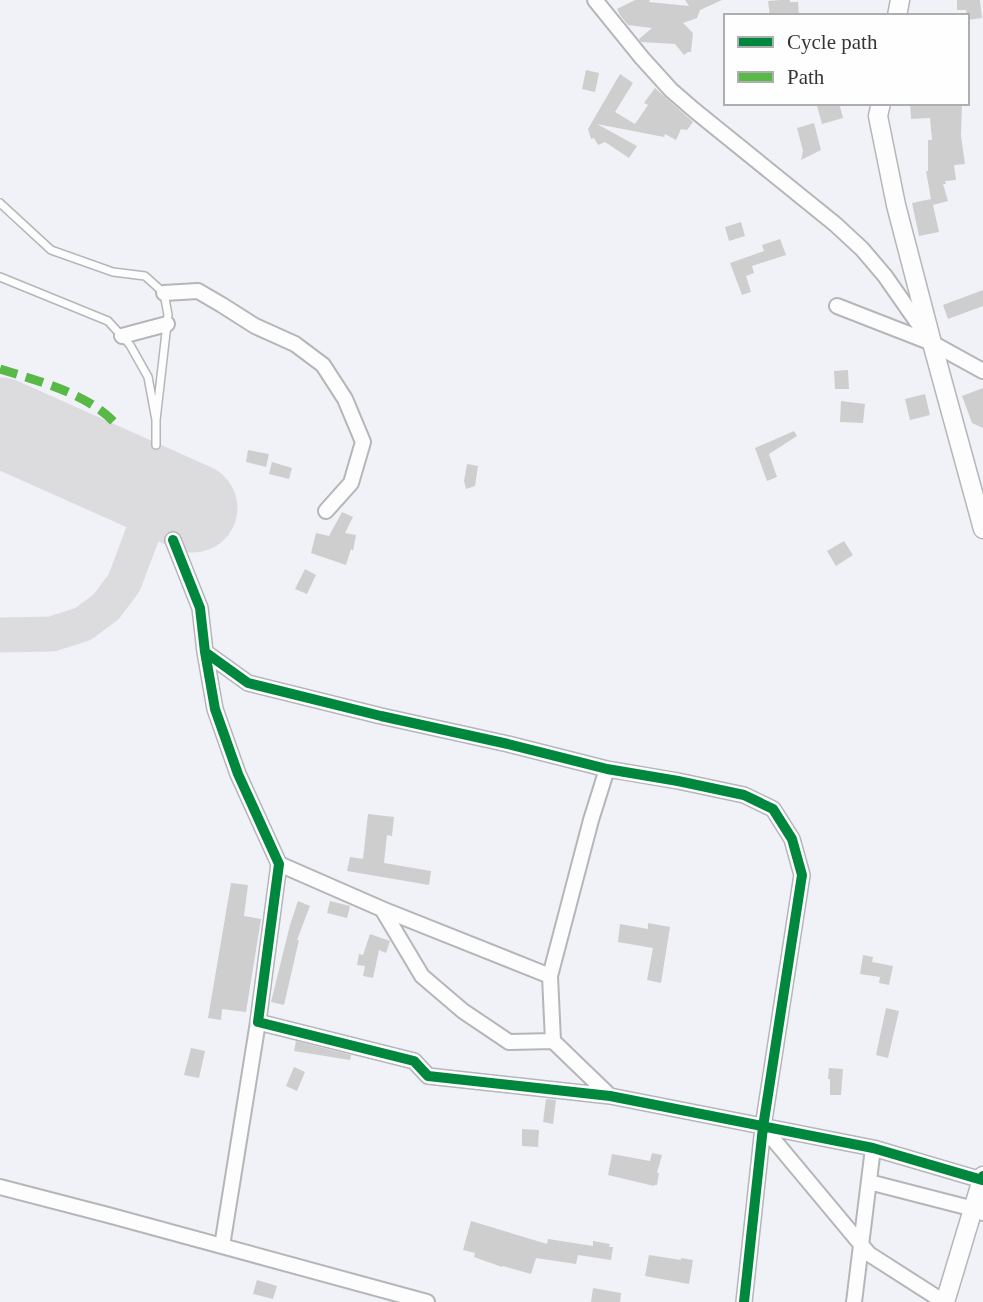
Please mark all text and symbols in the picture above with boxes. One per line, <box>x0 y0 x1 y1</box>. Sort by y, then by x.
legend <box>724 14 969 105</box>
text: Cycle path <box>787 30 878 54</box>
text: Path <box>787 65 825 89</box>

